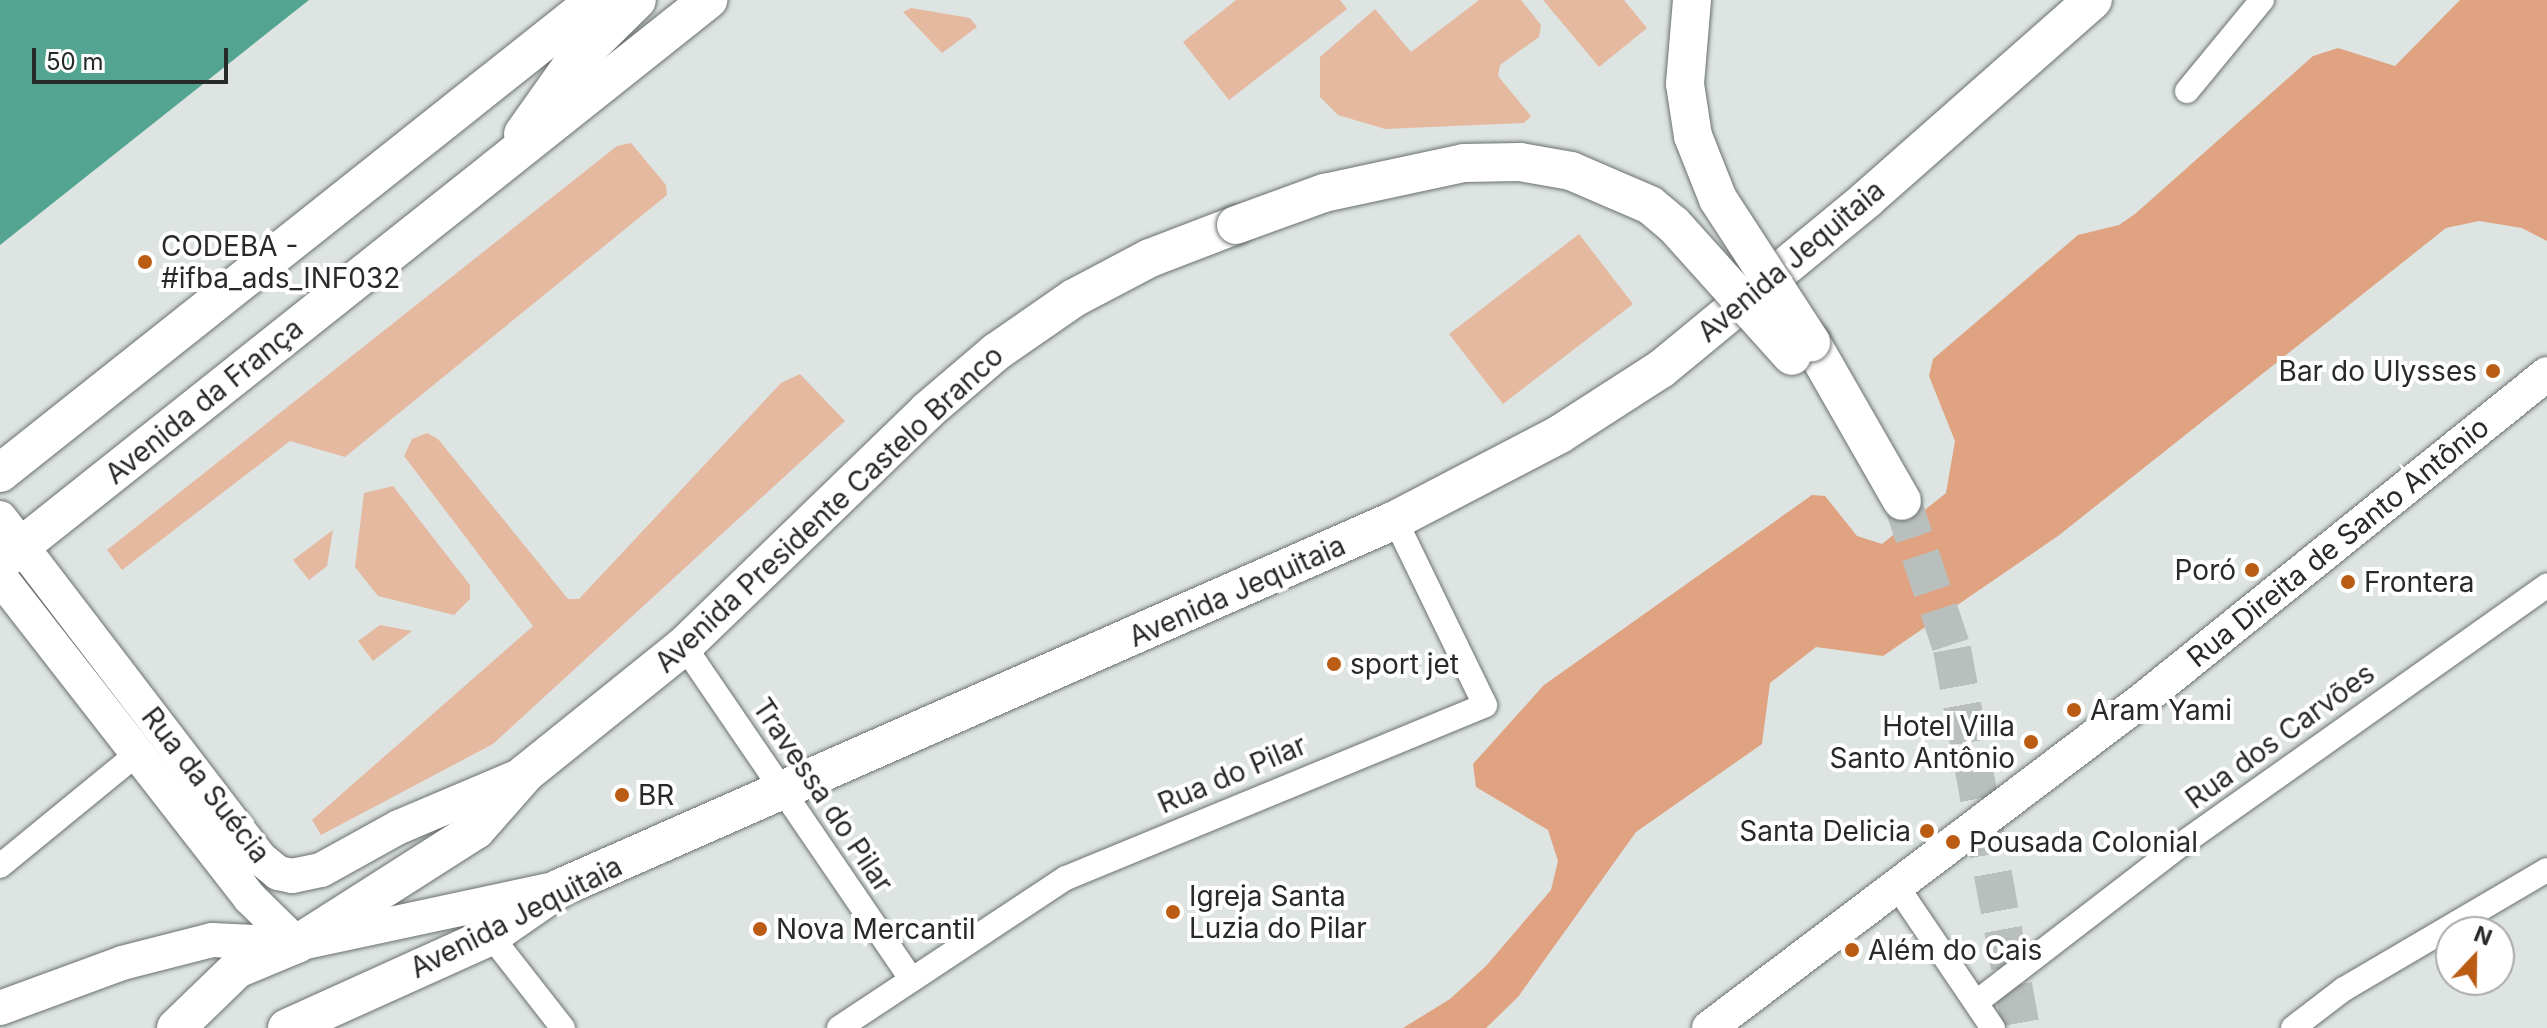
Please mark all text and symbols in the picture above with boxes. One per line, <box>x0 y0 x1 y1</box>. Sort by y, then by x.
scale bar <box>36 32 232 82</box>
text: 50 m <box>46 47 104 76</box>
street label: Avenida Jequitaia <box>1691 173 1891 349</box>
place label: CODEBA - #ifba_ads_INF032 <box>161 229 400 295</box>
marker: CODEBA - #ifba_ads_INF032 <box>136 253 154 271</box>
street label: Avenida da França <box>99 311 309 491</box>
street label: Avenida Presidente Castelo Branco <box>648 339 1010 679</box>
place label: Bar do Ulysses <box>2279 354 2477 388</box>
marker: Bar do Ulysses <box>2484 362 2502 380</box>
street label: Rua Direita de Santo Antônio <box>2181 410 2495 674</box>
street label: Avenida Jequitaia <box>1124 528 1350 654</box>
place label: Poró <box>2175 553 2236 587</box>
marker: Poró <box>2243 561 2261 579</box>
place label: Frontera <box>2364 565 2475 599</box>
marker: Frontera <box>2339 573 2357 591</box>
place label: sport jet <box>1350 647 1459 681</box>
marker: sport jet <box>1325 655 1343 673</box>
street label: Rua dos Carvões <box>2179 656 2381 816</box>
street label: Travessa do Pilar <box>746 692 900 898</box>
place label: Aram Yami <box>2090 693 2232 727</box>
street label: Rua da Suécia <box>135 700 277 870</box>
marker: Aram Yami <box>2065 701 2083 719</box>
place label: Hotel Villa Santo Antônio <box>1830 709 2015 775</box>
street label: Rua do Pilar <box>1153 728 1311 820</box>
marker: Hotel Villa Santo Antônio <box>2022 733 2040 751</box>
place label: BR <box>638 778 674 812</box>
marker: BR <box>613 786 631 804</box>
place label: Santa Delicia <box>1739 814 1911 848</box>
marker: Santa Delicia <box>1918 822 1936 840</box>
place label: Pousada Colonial <box>1969 825 2198 859</box>
marker: Pousada Colonial <box>1944 833 1962 851</box>
street label: Avenida Jequitaia <box>404 849 628 985</box>
place label: Igreja Santa Luzia do Pilar <box>1189 879 1367 945</box>
marker: Igreja Santa Luzia do Pilar <box>1164 903 1182 921</box>
place label: Nova Mercantil <box>776 912 975 946</box>
north arrow <box>2435 916 2515 996</box>
marker: Nova Mercantil <box>751 920 769 938</box>
text: N <box>2471 920 2496 951</box>
place label: Além do Cais <box>1868 933 2042 967</box>
marker: Além do Cais <box>1843 941 1861 959</box>

